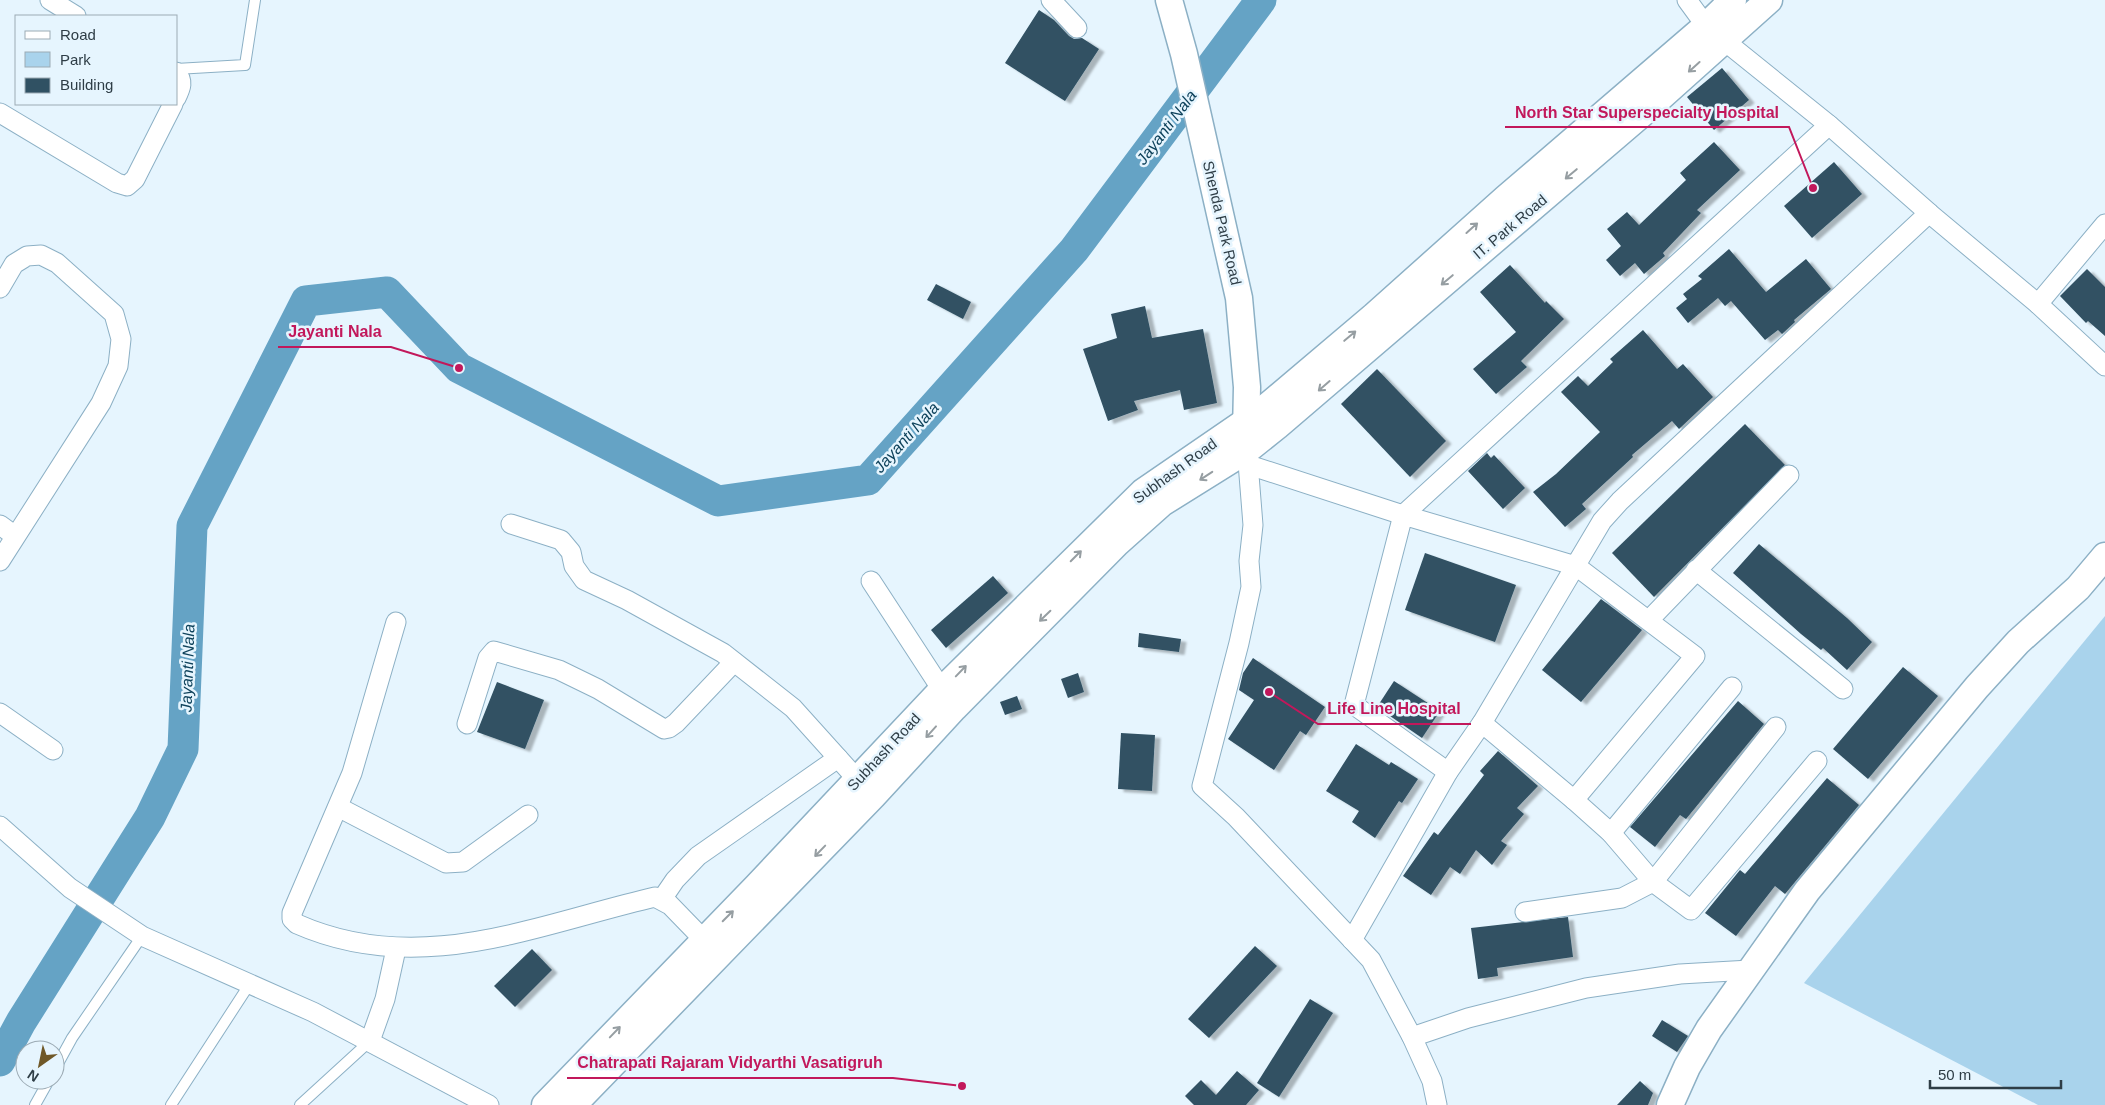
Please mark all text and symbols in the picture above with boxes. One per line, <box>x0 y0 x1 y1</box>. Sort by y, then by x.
legend <box>15 15 178 105</box>
text: Road <box>60 26 96 43</box>
text: Park <box>60 51 91 68</box>
one-way arrow <box>1687 62 1700 73</box>
text: Building <box>60 76 113 93</box>
water label: Jayanti Nala <box>1133 87 1200 168</box>
callout: North Star Superspecialty Hospital <box>1505 96 1789 127</box>
text: North Star Superspecialty Hospital <box>1515 104 1779 121</box>
street label: Shenda Park Road <box>1200 159 1245 287</box>
one-way arrow <box>1565 169 1578 180</box>
street label: IT. Park Road <box>1469 191 1550 262</box>
one-way arrow <box>1466 222 1479 234</box>
one-way arrow <box>1441 274 1454 285</box>
callout: Jayanti Nala <box>278 316 391 347</box>
text: Jayanti Nala <box>288 323 382 340</box>
one-way arrow <box>1344 330 1357 342</box>
one-way arrow <box>1318 380 1331 391</box>
water label: Jayanti Nala <box>870 399 942 476</box>
street label: Subhash Road <box>1130 435 1220 507</box>
one-way arrow <box>1199 470 1213 481</box>
one-way arrow <box>1070 550 1082 562</box>
one-way arrow <box>1039 610 1051 622</box>
water label: Jayanti Nala <box>177 624 198 713</box>
one-way arrow <box>955 665 967 677</box>
callout: Life Line Hospital <box>1318 693 1471 724</box>
text: Life Line Hospital <box>1327 700 1461 717</box>
street label: Subhash Road <box>844 710 924 794</box>
one-way arrow <box>925 726 937 739</box>
one-way arrow <box>814 844 826 857</box>
one-way arrow <box>722 910 734 922</box>
one-way arrow <box>609 1026 621 1038</box>
north arrow <box>15 1040 65 1090</box>
callout: Chatrapati Rajaram Vidyarthi Vasatigruh <box>567 1047 893 1078</box>
text: Chatrapati Rajaram Vidyarthi Vasatigruh <box>577 1054 883 1071</box>
scale bar <box>1930 1058 2061 1090</box>
text: N <box>24 1066 42 1085</box>
text: 50 m <box>1938 1066 1971 1083</box>

